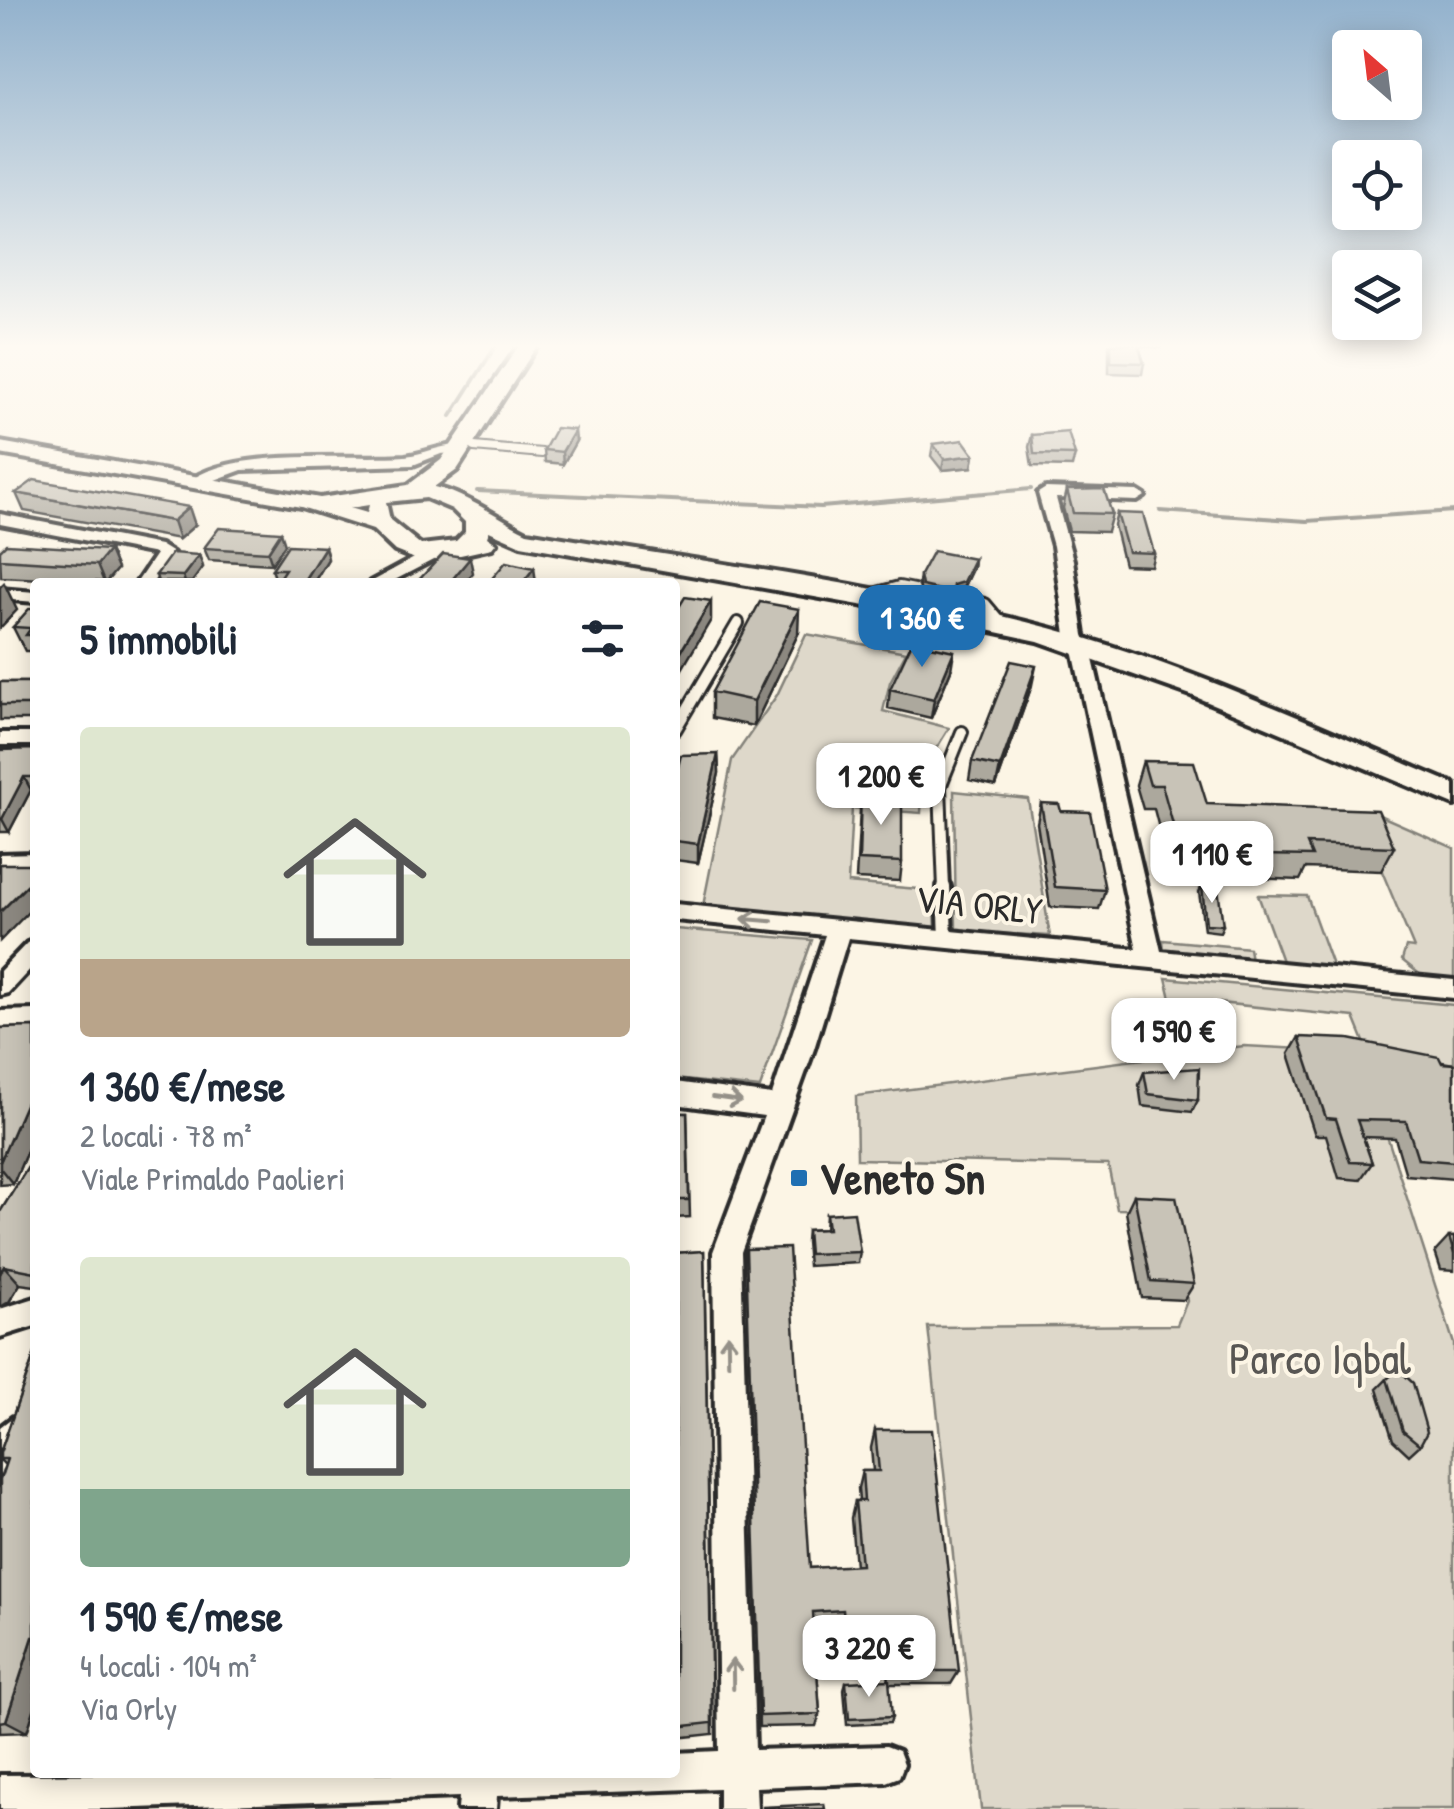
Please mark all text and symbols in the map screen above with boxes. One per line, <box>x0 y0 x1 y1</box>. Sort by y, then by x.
north arrow <box>1332 30 1422 120</box>
map controls <box>1332 30 1422 340</box>
button: locate <box>1332 140 1422 230</box>
button: layers <box>1332 250 1422 340</box>
pin: 1 360 € <box>830 585 1014 670</box>
text: 1 360 € <box>880 596 964 639</box>
text: 5 immobili <box>80 610 238 667</box>
icon: filters <box>575 611 630 666</box>
pin: 1 200 € <box>789 743 973 828</box>
text: 1 200 € <box>838 754 924 797</box>
icon: home <box>265 792 445 972</box>
pin: 1 110 € <box>1120 821 1304 906</box>
text: 1 110 € <box>1172 832 1252 875</box>
street label: VIA ORLY <box>913 872 1045 937</box>
one-way arrow <box>742 910 774 929</box>
pin: 1 590 € <box>1082 998 1266 1083</box>
text: 1 590 € <box>1133 1009 1215 1052</box>
text: 1 360 €/mese <box>80 1057 285 1114</box>
one-way arrow <box>711 1091 743 1109</box>
text: 2 locali · 78 m² <box>80 1114 252 1157</box>
place label: Veneto Sn <box>819 1147 985 1208</box>
text: Viale Primaldo Paolieri <box>80 1157 345 1200</box>
marker: Veneto Sn <box>788 1167 810 1189</box>
icon: home <box>265 1322 445 1502</box>
park label: Parco Iqbal <box>1229 1327 1411 1388</box>
one-way arrow <box>718 1333 738 1366</box>
text: 1 590 €/mese <box>80 1587 283 1644</box>
pin: 3 220 € <box>777 1615 961 1700</box>
text: 3 220 € <box>825 1626 913 1669</box>
text: 4 locali · 104 m² <box>80 1644 257 1687</box>
one-way arrow <box>724 1658 742 1690</box>
text: Via Orly <box>80 1687 177 1730</box>

